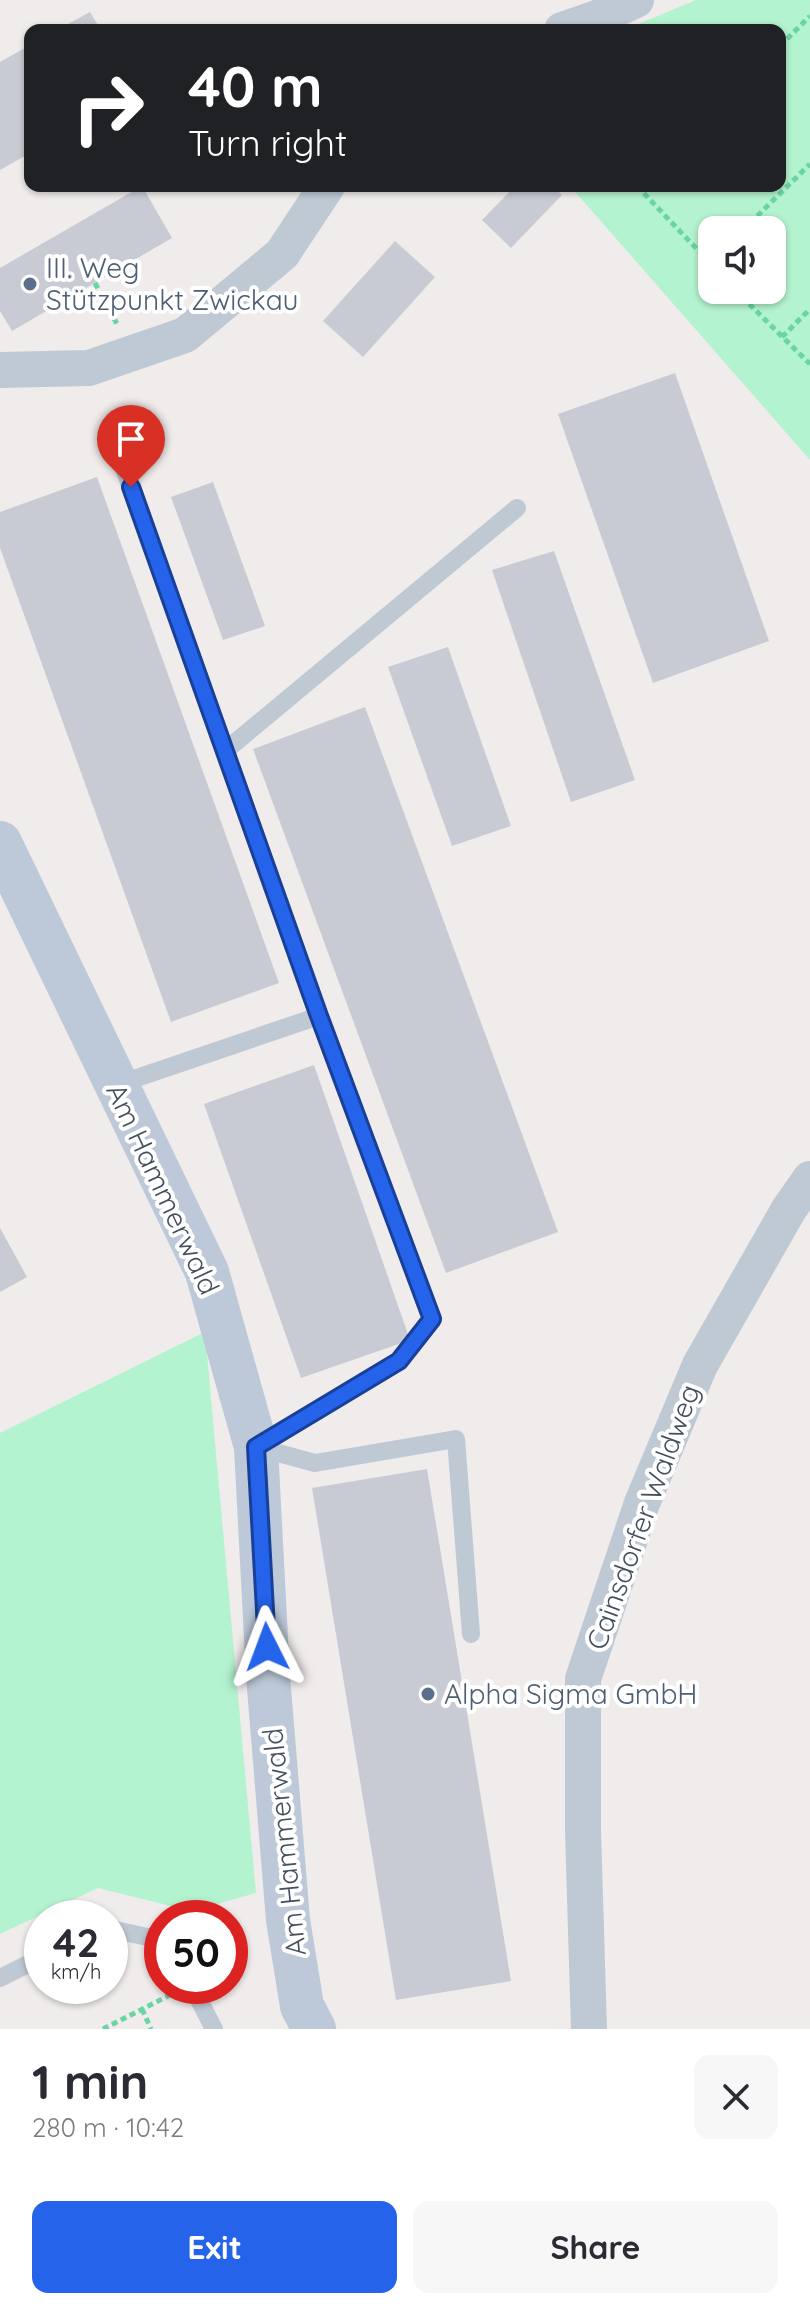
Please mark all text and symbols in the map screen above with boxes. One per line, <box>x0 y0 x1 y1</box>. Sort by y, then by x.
text: 40 m <box>188 51 323 121</box>
icon: right <box>56 56 160 160</box>
text: Turn right <box>188 120 347 165</box>
map controls <box>698 216 786 304</box>
button: sound <box>698 216 786 304</box>
place label: III. Weg Stützpunkt Zwickau <box>46 250 298 317</box>
marker: III. Weg Stützpunkt Zwickau <box>21 275 39 293</box>
pin <box>97 405 165 487</box>
icon: arrive <box>109 417 153 461</box>
street label: Am Hammerwald <box>99 1078 228 1300</box>
street label: Cainsdorfer Waldweg <box>578 1379 707 1654</box>
position arrow <box>225 1605 309 1689</box>
place label: Alpha Sigma GmbH <box>444 1676 698 1711</box>
marker: Alpha Sigma GmbH <box>419 1685 437 1703</box>
street label: Am Hammerwald <box>254 1726 313 1958</box>
speed limit sign: 50 <box>144 1900 248 2004</box>
text: 42 <box>53 1917 99 1967</box>
text: km/h <box>51 1959 101 1984</box>
text: 1 min <box>32 2051 148 2111</box>
button: close <box>694 2055 778 2139</box>
text: 280 m · 10:42 <box>32 2111 184 2144</box>
button: Exit <box>32 2201 397 2293</box>
button: Share <box>413 2201 778 2293</box>

